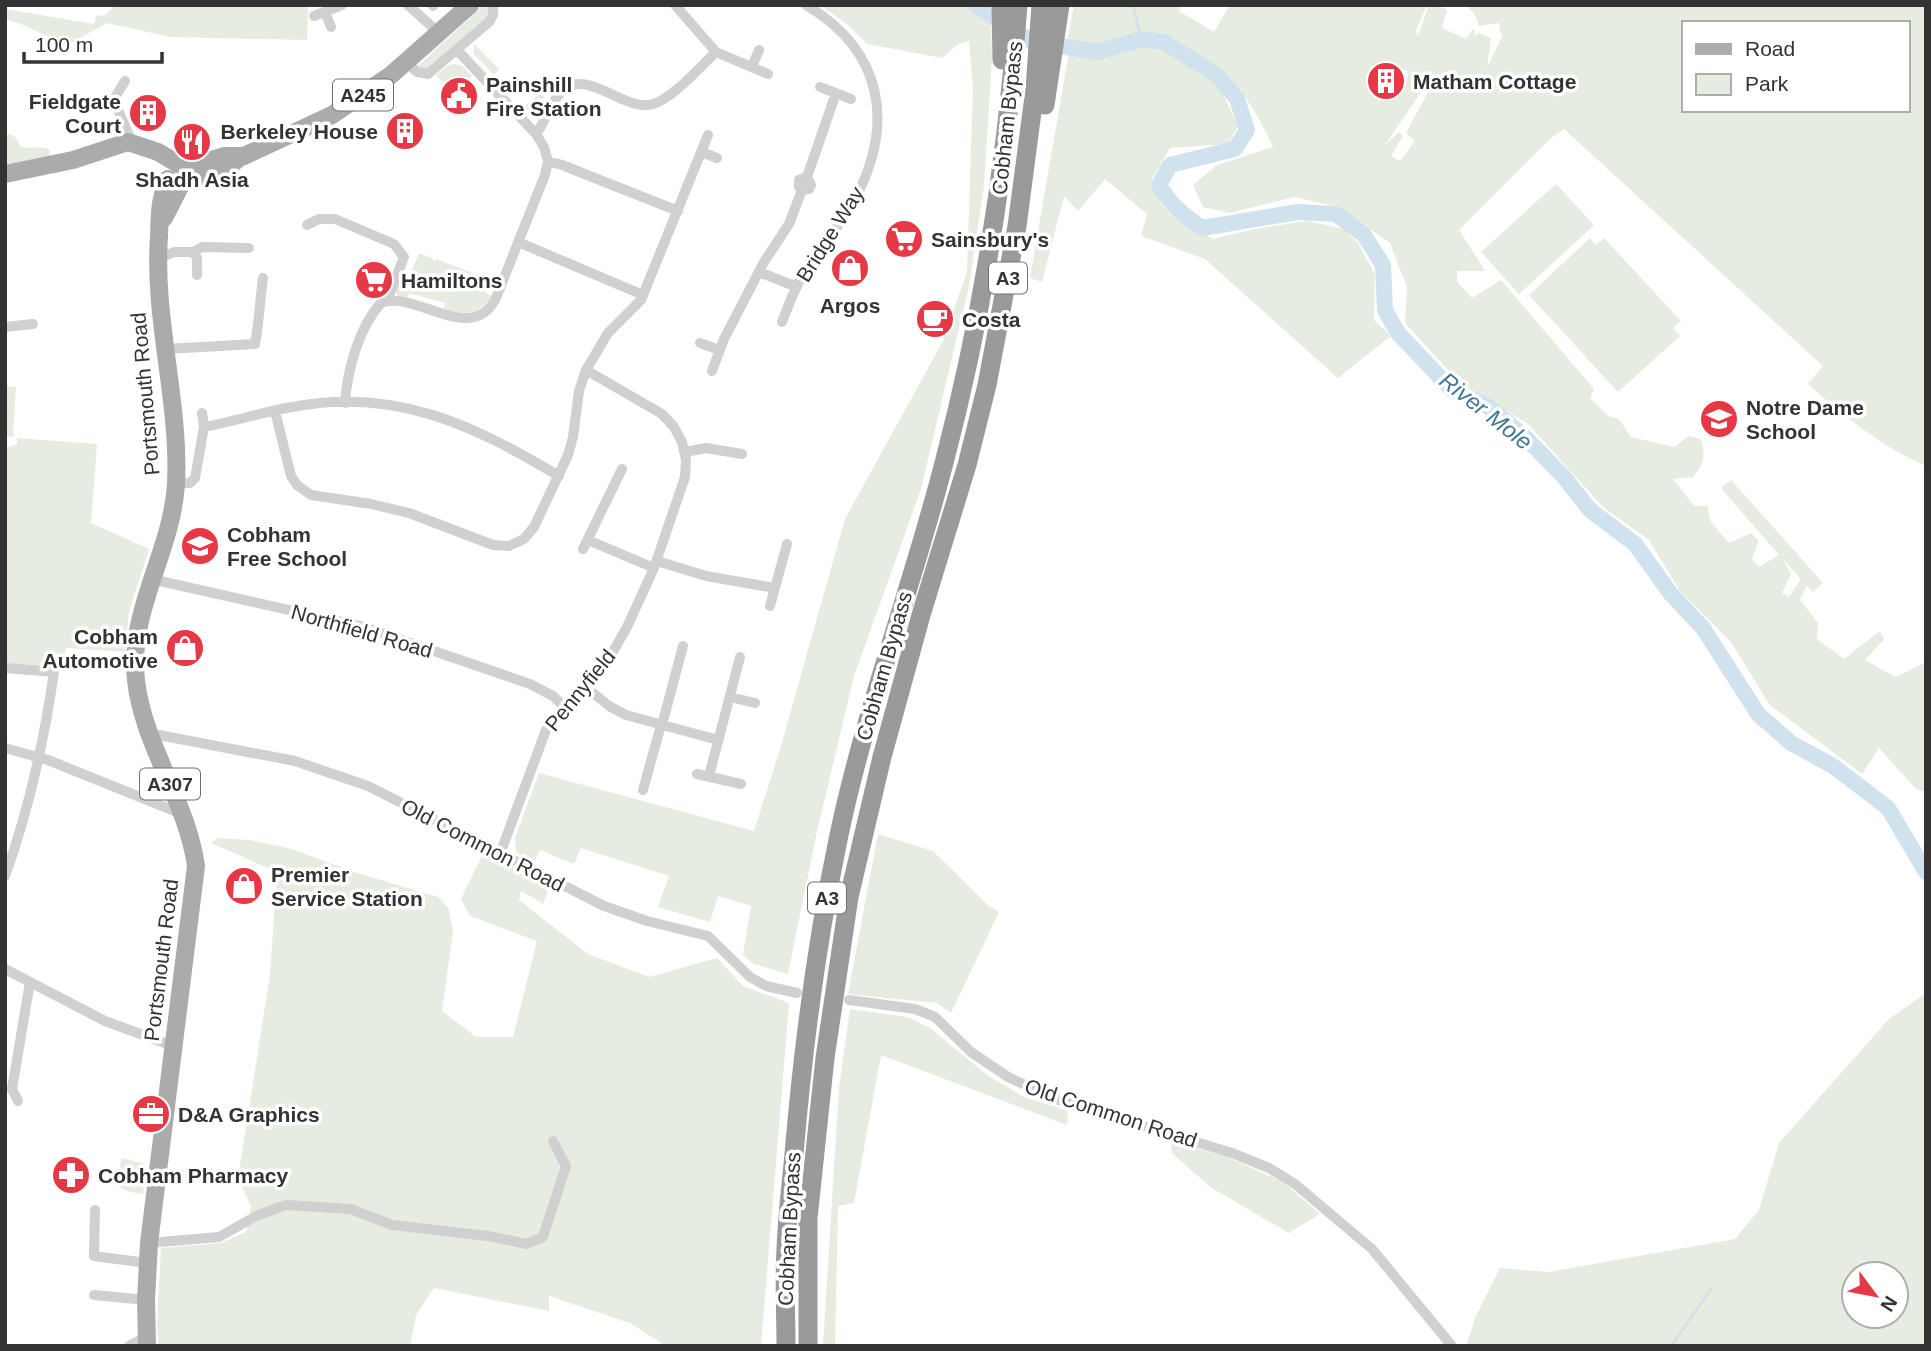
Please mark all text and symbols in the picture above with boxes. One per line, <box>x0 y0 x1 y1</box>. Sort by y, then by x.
scale bar <box>24 21 163 65</box>
legend <box>1682 21 1910 112</box>
text: 100 m <box>35 33 93 56</box>
text: Road <box>1745 37 1795 60</box>
street label: Cobham Bypass <box>988 40 1026 196</box>
building icon: Matham Cottage <box>1365 60 1407 102</box>
place label: Matham Cottage <box>1413 70 1576 93</box>
text: Park <box>1745 72 1789 95</box>
place label: Painshill Fire Station <box>486 73 602 120</box>
public building icon: Painshill Fire Station <box>438 75 480 117</box>
road number: A245 <box>333 80 393 110</box>
place label: Fieldgate Court <box>29 90 121 137</box>
building icon: Fieldgate Court <box>127 92 169 134</box>
building icon: Berkeley House <box>384 110 426 152</box>
place label: Berkeley House <box>220 120 378 143</box>
restaurant icon: Shadh Asia <box>171 121 213 163</box>
place label: Shadh Asia <box>135 168 249 191</box>
street label: Bridge Way <box>792 182 869 286</box>
supermarket icon: Sainsbury's <box>883 218 925 260</box>
place label: Sainsbury's <box>931 228 1049 251</box>
shop icon: Argos <box>829 247 871 289</box>
supermarket icon: Hamiltons <box>353 259 395 301</box>
road number: A3 <box>989 262 1027 294</box>
place label: Hamiltons <box>401 269 503 292</box>
place label: Argos <box>820 294 880 317</box>
cafe icon: Costa <box>914 298 956 340</box>
place label: Costa <box>962 308 1021 331</box>
street label: Portsmouth Road <box>126 312 164 476</box>
water label: River Mole <box>1435 367 1537 455</box>
place label: Notre Dame School <box>1746 396 1864 443</box>
school or university icon: Notre Dame School <box>1698 398 1740 440</box>
place label: Cobham Free School <box>227 523 347 570</box>
school or university icon: Cobham Free School <box>179 525 221 567</box>
street label: Cobham Bypass <box>852 589 916 743</box>
street label: Northfield Road <box>289 600 435 662</box>
place label: Cobham Automotive <box>43 625 158 672</box>
shop icon: Cobham Automotive <box>164 627 206 669</box>
street label: Pennyfield <box>540 645 620 735</box>
road number: A307 <box>140 768 200 800</box>
street label: Old Common Road <box>398 794 568 896</box>
place label: Premier Service Station <box>271 863 423 910</box>
shop icon: Premier Service Station <box>223 865 265 907</box>
street label: Portsmouth Road <box>140 877 182 1043</box>
road number: A3 <box>808 882 846 914</box>
street label: Old Common Road <box>1022 1074 1200 1152</box>
office icon: D&A Graphics <box>130 1093 172 1135</box>
place label: D&A Graphics <box>178 1103 320 1126</box>
street label: Cobham Bypass <box>773 1151 805 1307</box>
pharmacy icon: Cobham Pharmacy <box>50 1154 92 1196</box>
place label: Cobham Pharmacy <box>98 1164 289 1187</box>
north arrow <box>1840 1260 1910 1330</box>
text: N <box>1876 1292 1902 1315</box>

